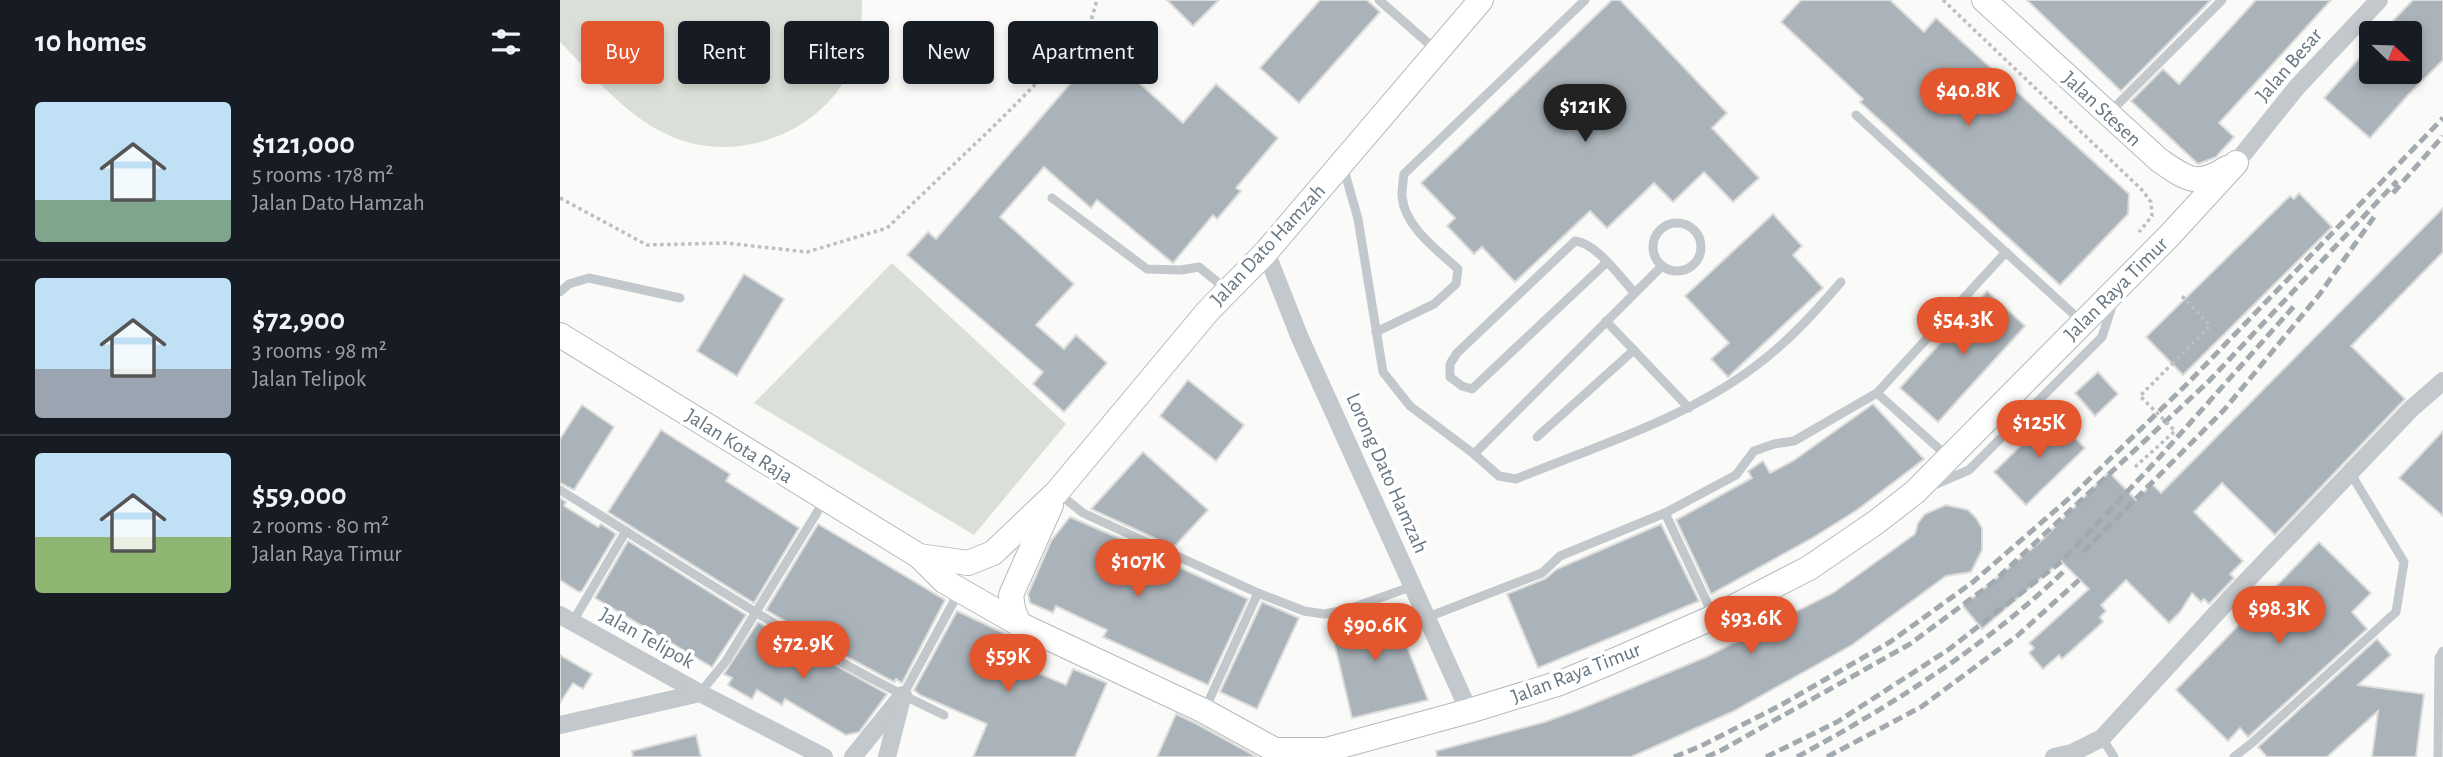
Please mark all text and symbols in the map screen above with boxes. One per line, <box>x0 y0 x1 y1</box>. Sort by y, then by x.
chip: Buy <box>581 21 664 84</box>
chip: Rent <box>678 21 770 84</box>
chip: Filters <box>784 21 889 84</box>
chip: New <box>903 21 994 84</box>
chip: Apartment <box>1008 21 1158 84</box>
north arrow <box>2359 21 2422 84</box>
map controls <box>2359 21 2422 84</box>
icon: filters <box>487 23 525 61</box>
street label: Jalan Besar <box>2252 24 2326 106</box>
text: 10 homes <box>35 27 146 57</box>
pin: $40.8K <box>1911 68 2025 128</box>
street label: Jalan Stesen <box>2059 68 2145 150</box>
text: $40.8K <box>1936 79 2000 102</box>
pin: $121K <box>1536 85 1634 144</box>
text: $121K <box>1559 95 1611 118</box>
text: $121,000 <box>252 129 355 159</box>
icon: home <box>91 130 175 214</box>
text: 5 rooms · 178 m² <box>252 164 394 187</box>
street label: Jalan Dato Hamzah <box>1207 180 1329 310</box>
text: Jalan Dato Hamzah <box>252 192 425 215</box>
street label: Jalan Raya Timur <box>2060 233 2172 345</box>
pin: $54.3K <box>1906 298 2020 357</box>
text: $72,900 <box>252 305 345 335</box>
icon: home <box>91 306 175 390</box>
text: $54.3K <box>1933 308 1993 331</box>
text: 3 rooms · 98 m² <box>252 340 387 363</box>
text: Jalan Telipok <box>252 368 366 391</box>
street label: Lorong Dato Hamzah <box>1342 390 1432 556</box>
pin: $125K <box>1990 400 2088 460</box>
street label: Jalan Kota Raja <box>682 405 797 487</box>
text: $125K <box>2013 411 2065 434</box>
text: $59,000 <box>252 480 347 510</box>
icon: home <box>91 481 175 565</box>
text: 2 rooms · 80 m² <box>252 515 389 538</box>
pin: $107K <box>1089 540 1187 599</box>
text: Jalan Raya Timur <box>252 543 402 566</box>
text: $107K <box>1111 550 1165 573</box>
pin: $98.3K <box>2222 586 2336 646</box>
pin: $93.6K <box>1694 596 1808 656</box>
text: $98.3K <box>2248 597 2310 620</box>
street label: Jalan Telipok <box>596 604 698 673</box>
pin: $90.6K <box>1318 604 1432 663</box>
text: $93.6K <box>1720 607 1782 630</box>
text: $90.6K <box>1343 614 1407 637</box>
pin: $72.9K <box>746 622 860 681</box>
text: $72.9K <box>773 632 833 655</box>
pin: $59K <box>967 634 1049 694</box>
street label: Jalan Raya Timur <box>1508 639 1644 707</box>
text: $59K <box>986 645 1030 668</box>

